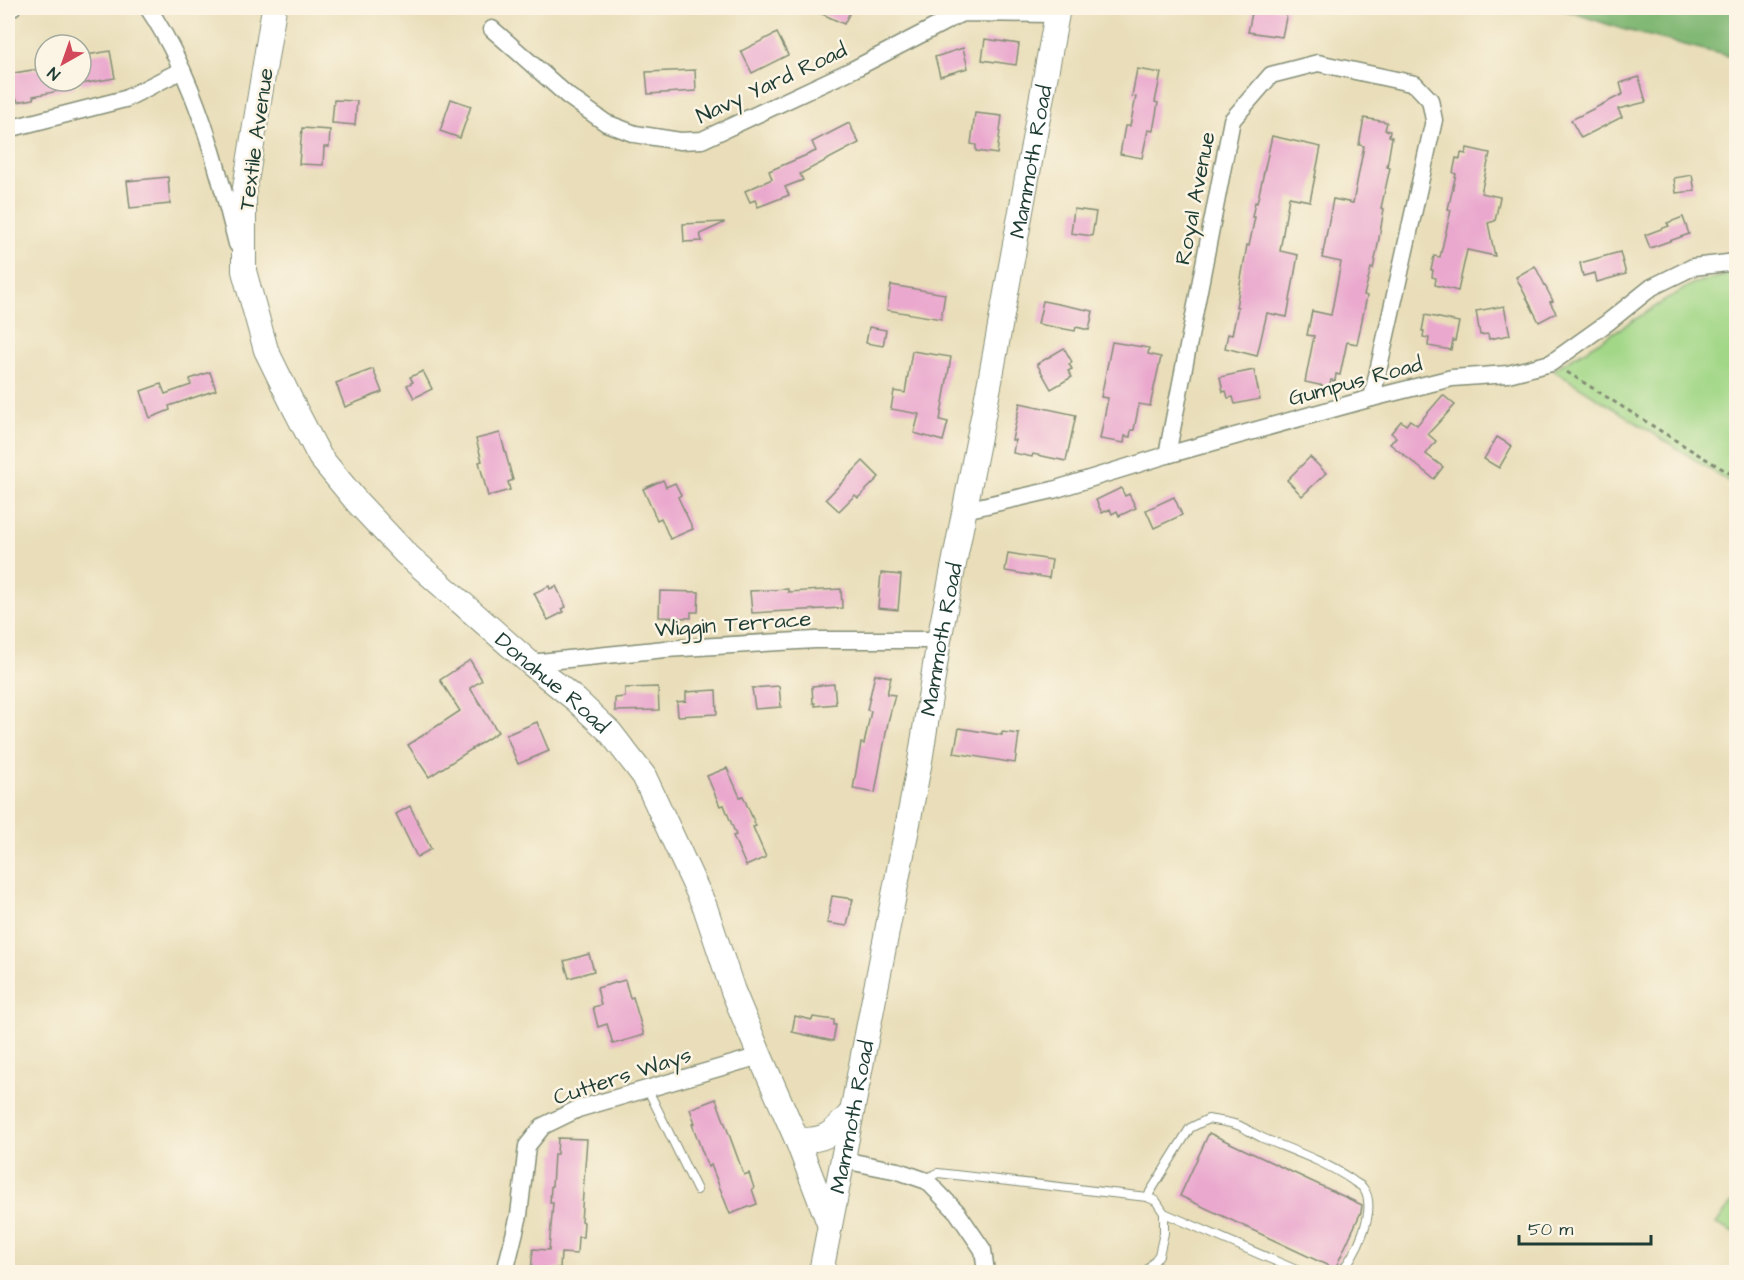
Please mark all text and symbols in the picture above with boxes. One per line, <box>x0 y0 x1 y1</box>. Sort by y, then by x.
north arrow <box>33 33 93 93</box>
street label: Navy Yard Road <box>691 35 852 133</box>
text: N <box>43 62 65 85</box>
street label: Textile Avenue <box>231 66 282 213</box>
street label: Mammoth Road <box>1002 83 1061 241</box>
street label: Royal Avenue <box>1167 129 1225 268</box>
street label: Gumpus Road <box>1285 349 1426 414</box>
street label: Mammoth Road <box>913 560 971 718</box>
street label: Wiggin Terrace <box>654 604 813 646</box>
street label: Donahue Road <box>488 625 616 741</box>
street label: Mammoth Road <box>823 1038 883 1196</box>
street label: Cutters Ways <box>549 1040 696 1114</box>
scale bar <box>1519 1208 1651 1246</box>
text: 50 m <box>1528 1217 1573 1242</box>

